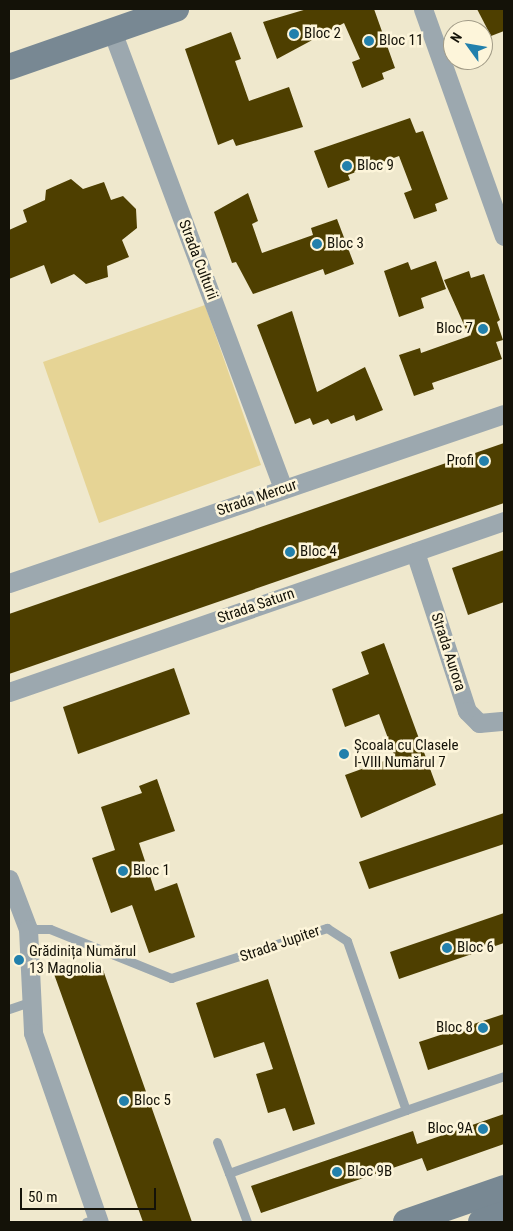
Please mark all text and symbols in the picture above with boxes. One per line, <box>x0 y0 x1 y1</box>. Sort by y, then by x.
north arrow <box>443 20 493 70</box>
place label: Bloc 2 <box>304 25 341 43</box>
marker: Bloc 2 <box>288 28 300 40</box>
text: N <box>447 30 465 45</box>
place label: Bloc 11 <box>379 32 423 50</box>
marker: Bloc 11 <box>363 35 375 47</box>
place label: Bloc 9 <box>357 157 394 175</box>
marker: Bloc 9 <box>341 160 353 172</box>
street label: Strada Culturii <box>175 218 221 302</box>
place label: Bloc 3 <box>327 235 364 253</box>
marker: Bloc 3 <box>311 238 323 250</box>
place label: Bloc 7 <box>436 320 473 338</box>
marker: Bloc 7 <box>477 323 489 335</box>
place label: Profi <box>446 452 474 470</box>
marker: Profi <box>478 455 490 467</box>
street label: Strada Mercur <box>215 476 299 520</box>
place label: Bloc 4 <box>300 543 337 561</box>
marker: Bloc 4 <box>284 546 296 558</box>
street label: Strada Saturn <box>215 584 297 628</box>
street label: Strada Aurora <box>427 611 469 693</box>
place label: Școala cu Clasele I-VIII Numărul 7 <box>354 736 459 771</box>
marker: Școala cu Clasele I-VIII Numărul 7 <box>338 748 350 760</box>
place label: Bloc 1 <box>133 862 170 880</box>
marker: Bloc 1 <box>117 865 129 877</box>
street label: Strada Jupiter <box>238 922 322 966</box>
place label: Bloc 6 <box>457 939 494 957</box>
place label: Grădinița Numărul 13 Magnolia <box>29 942 136 977</box>
marker: Bloc 6 <box>441 942 453 954</box>
marker: Grădinița Numărul 13 Magnolia <box>13 954 25 966</box>
place label: Bloc 8 <box>436 1019 473 1037</box>
marker: Bloc 8 <box>477 1022 489 1034</box>
place label: Bloc 5 <box>134 1092 171 1110</box>
marker: Bloc 5 <box>118 1095 130 1107</box>
place label: Bloc 9A <box>427 1120 473 1138</box>
marker: Bloc 9A <box>477 1123 489 1135</box>
place label: Bloc 9B <box>347 1163 392 1181</box>
marker: Bloc 9B <box>331 1166 343 1178</box>
scale bar <box>22 1178 159 1210</box>
text: 50 m <box>28 1188 58 1206</box>

